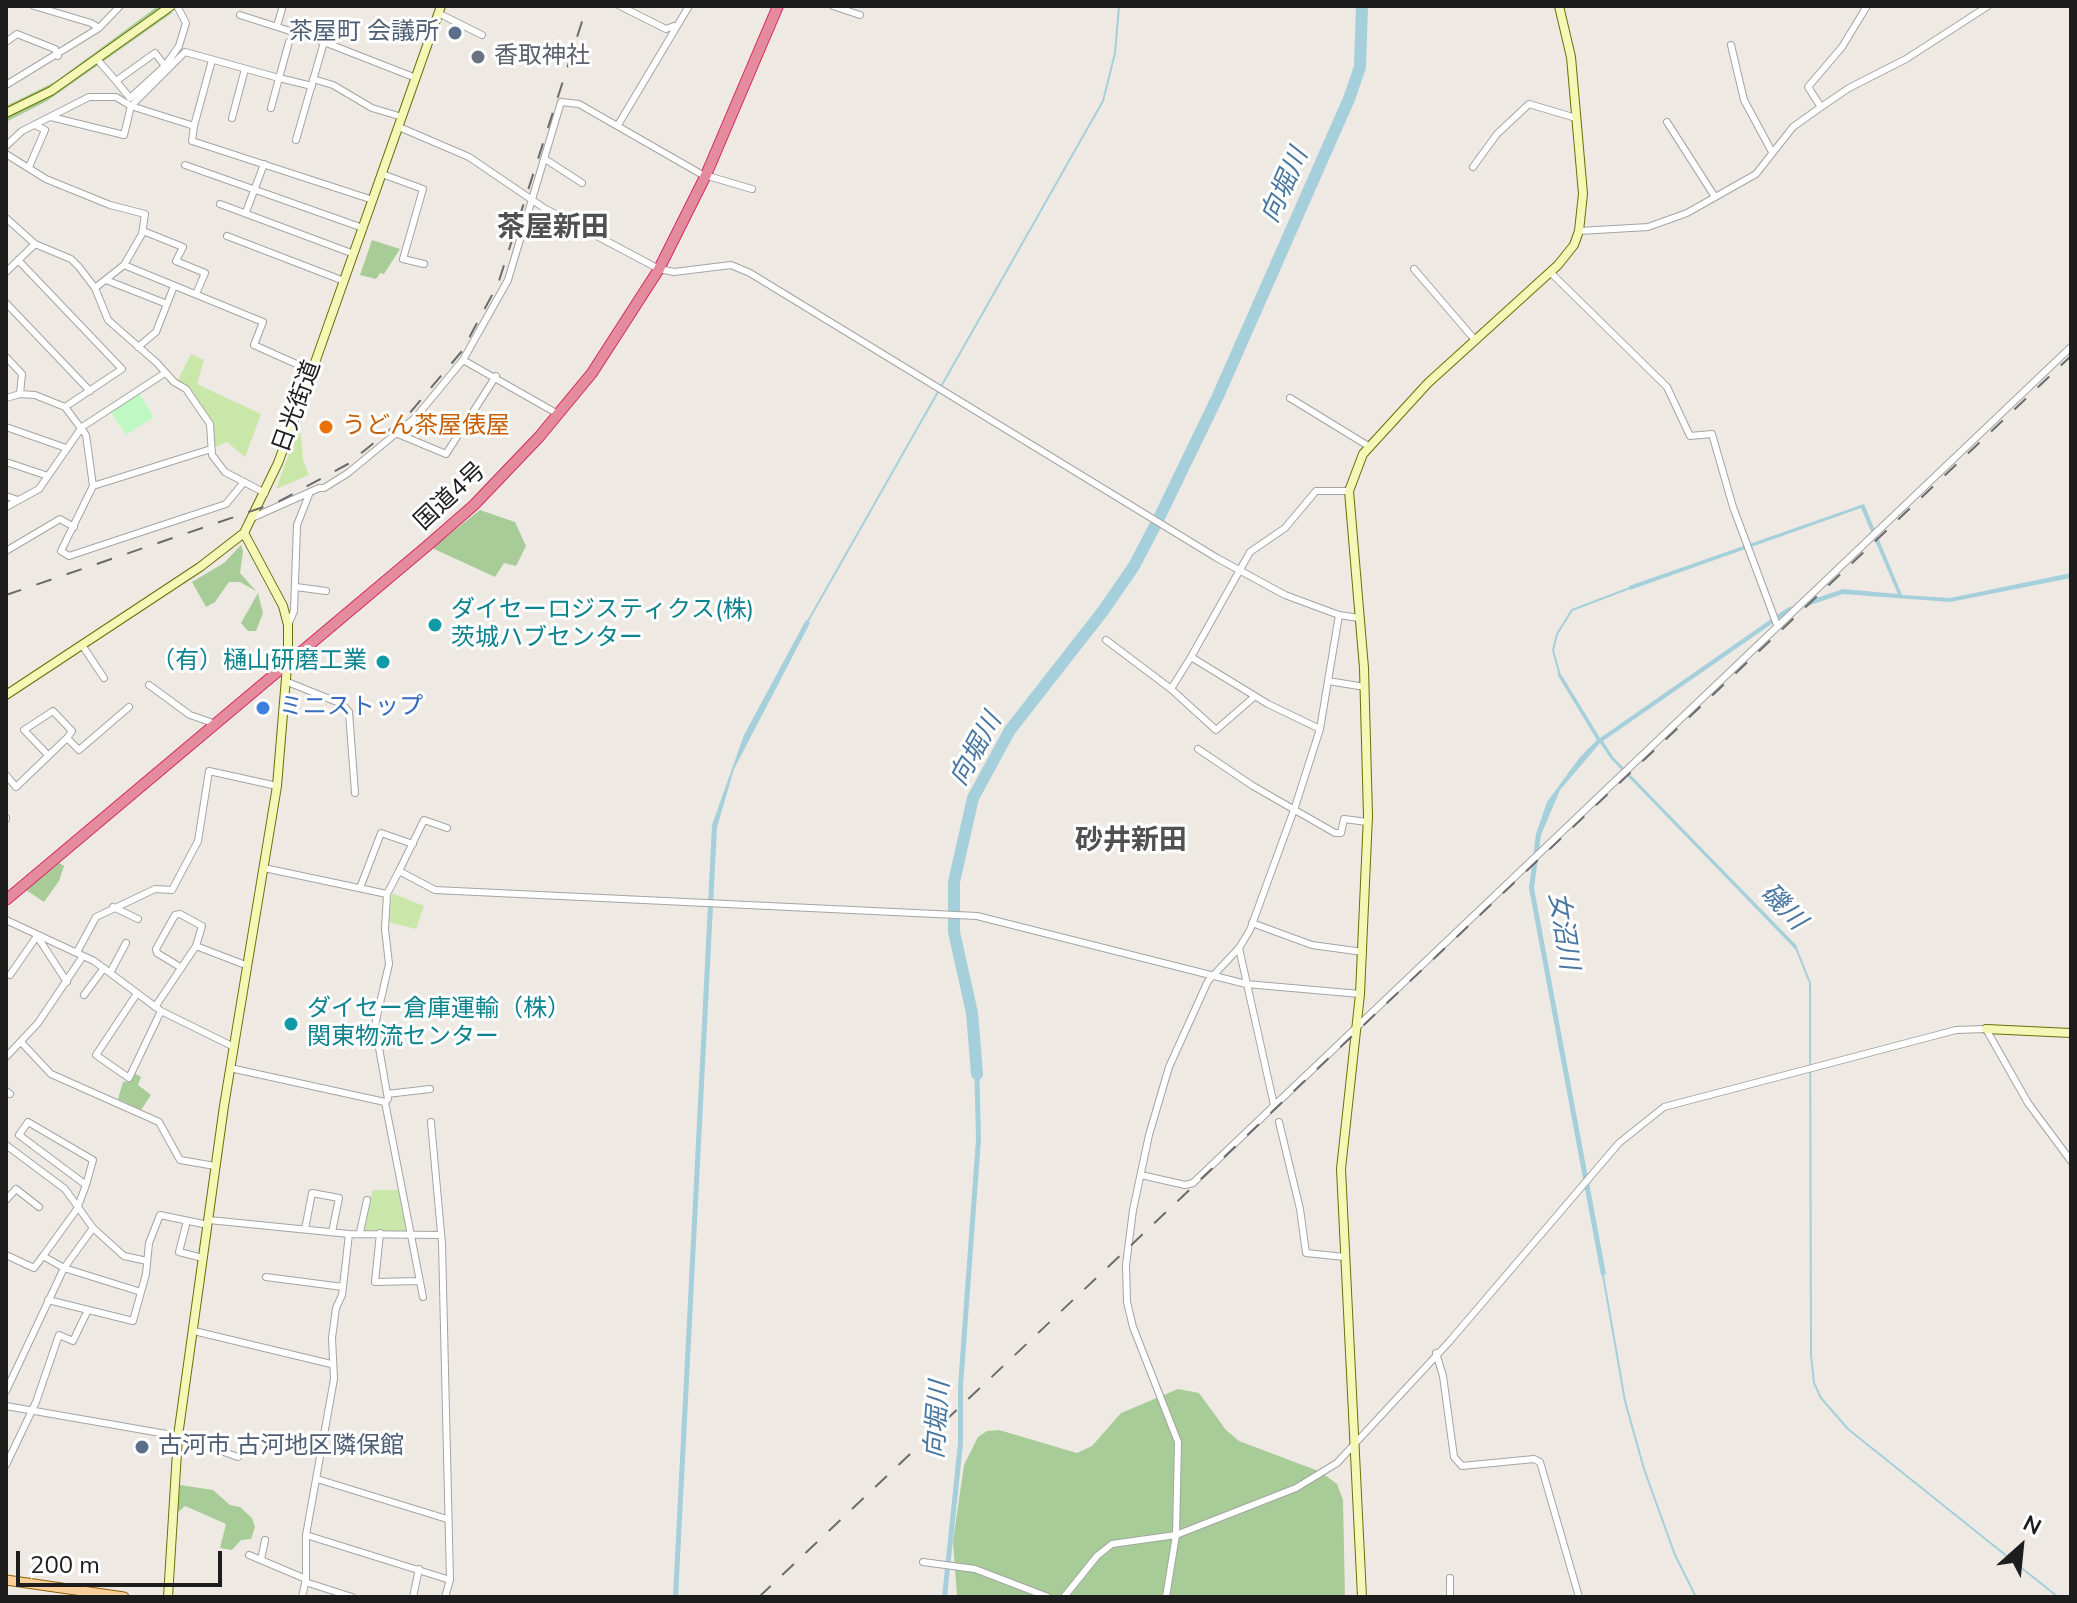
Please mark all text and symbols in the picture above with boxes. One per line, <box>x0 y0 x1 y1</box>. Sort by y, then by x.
place label: 茶屋町 会議所 <box>289 19 439 47</box>
marker: 茶屋町 会議所 <box>446 24 464 42</box>
place label: 香取神社 <box>494 43 590 71</box>
marker: 香取神社 <box>469 48 487 66</box>
water label: 向堀川 <box>1256 144 1316 228</box>
district label: 茶屋新田 <box>497 212 609 246</box>
street label: 日光街道 <box>268 357 328 457</box>
place label: うどん茶屋俵屋 <box>342 413 510 441</box>
marker: うどん茶屋俵屋 <box>317 418 335 436</box>
street label: 国道4号 <box>410 457 492 537</box>
place label: ダイセーロジスティクス(株) 茨城ハブセンター <box>451 597 754 653</box>
marker: ダイセーロジスティクス(株) 茨城ハブセンター <box>426 616 444 634</box>
place label: （有）樋山研磨工業 <box>151 648 367 676</box>
marker: （有）樋山研磨工業 <box>374 653 392 671</box>
place label: ミニストップ <box>279 694 423 722</box>
marker: ミニストップ <box>254 699 272 717</box>
water label: 向堀川 <box>944 708 1010 792</box>
district label: 砂井新田 <box>1075 825 1187 859</box>
water label: 磯川 <box>1753 878 1811 938</box>
water label: 女沼川 <box>1540 890 1584 972</box>
place label: ダイセー倉庫運輸（株） 関東物流センター <box>307 996 571 1052</box>
marker: ダイセー倉庫運輸（株） 関東物流センター <box>282 1015 300 1033</box>
water label: 向堀川 <box>921 1380 957 1460</box>
place label: 古河市 古河地区隣保館 <box>158 1433 404 1461</box>
marker: 古河市 古河地区隣保館 <box>133 1438 151 1456</box>
north arrow <box>1981 1507 2061 1587</box>
text: N <box>2018 1509 2046 1543</box>
scale bar <box>20 1535 226 1585</box>
text: 200 m <box>30 1549 100 1581</box>

